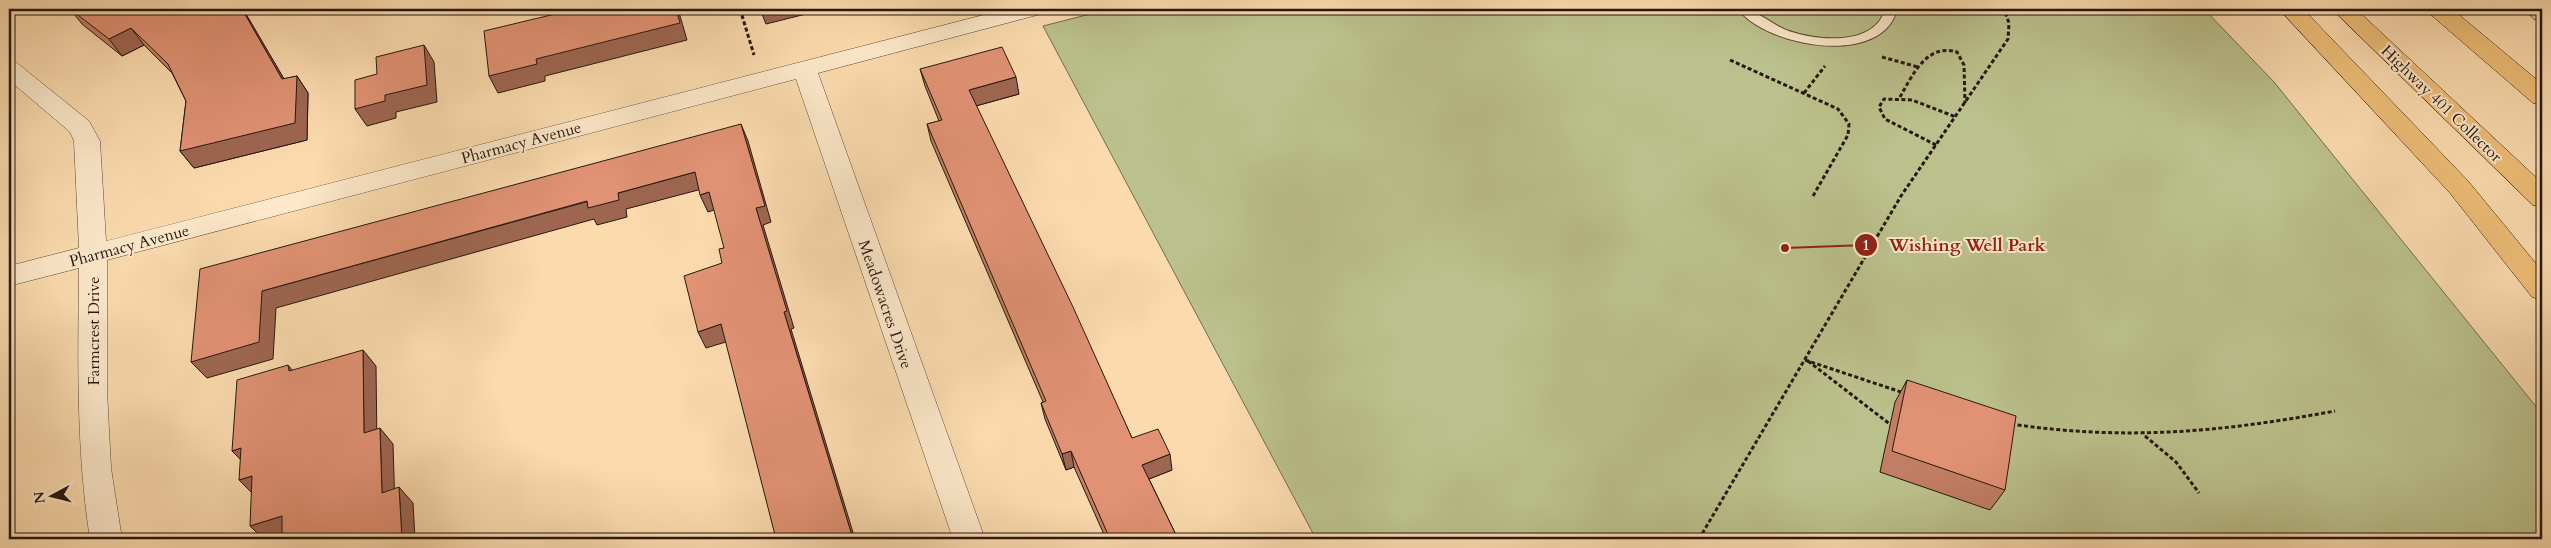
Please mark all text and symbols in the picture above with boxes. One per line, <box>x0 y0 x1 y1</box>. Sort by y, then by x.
street label: Highway 401 Collector <box>2376 40 2507 167</box>
street label: Pharmacy Avenue <box>459 116 584 170</box>
street label: Pharmacy Avenue <box>67 219 192 273</box>
callout: Wishing Well Park <box>1853 228 2055 261</box>
text: Wishing Well Park <box>1887 233 2046 258</box>
text: 1 <box>1862 235 1870 255</box>
street label: Meadowacres Drive <box>853 237 917 372</box>
street label: Farmcrest Drive <box>83 276 105 386</box>
north arrow <box>28 470 78 520</box>
text: N <box>29 490 50 505</box>

